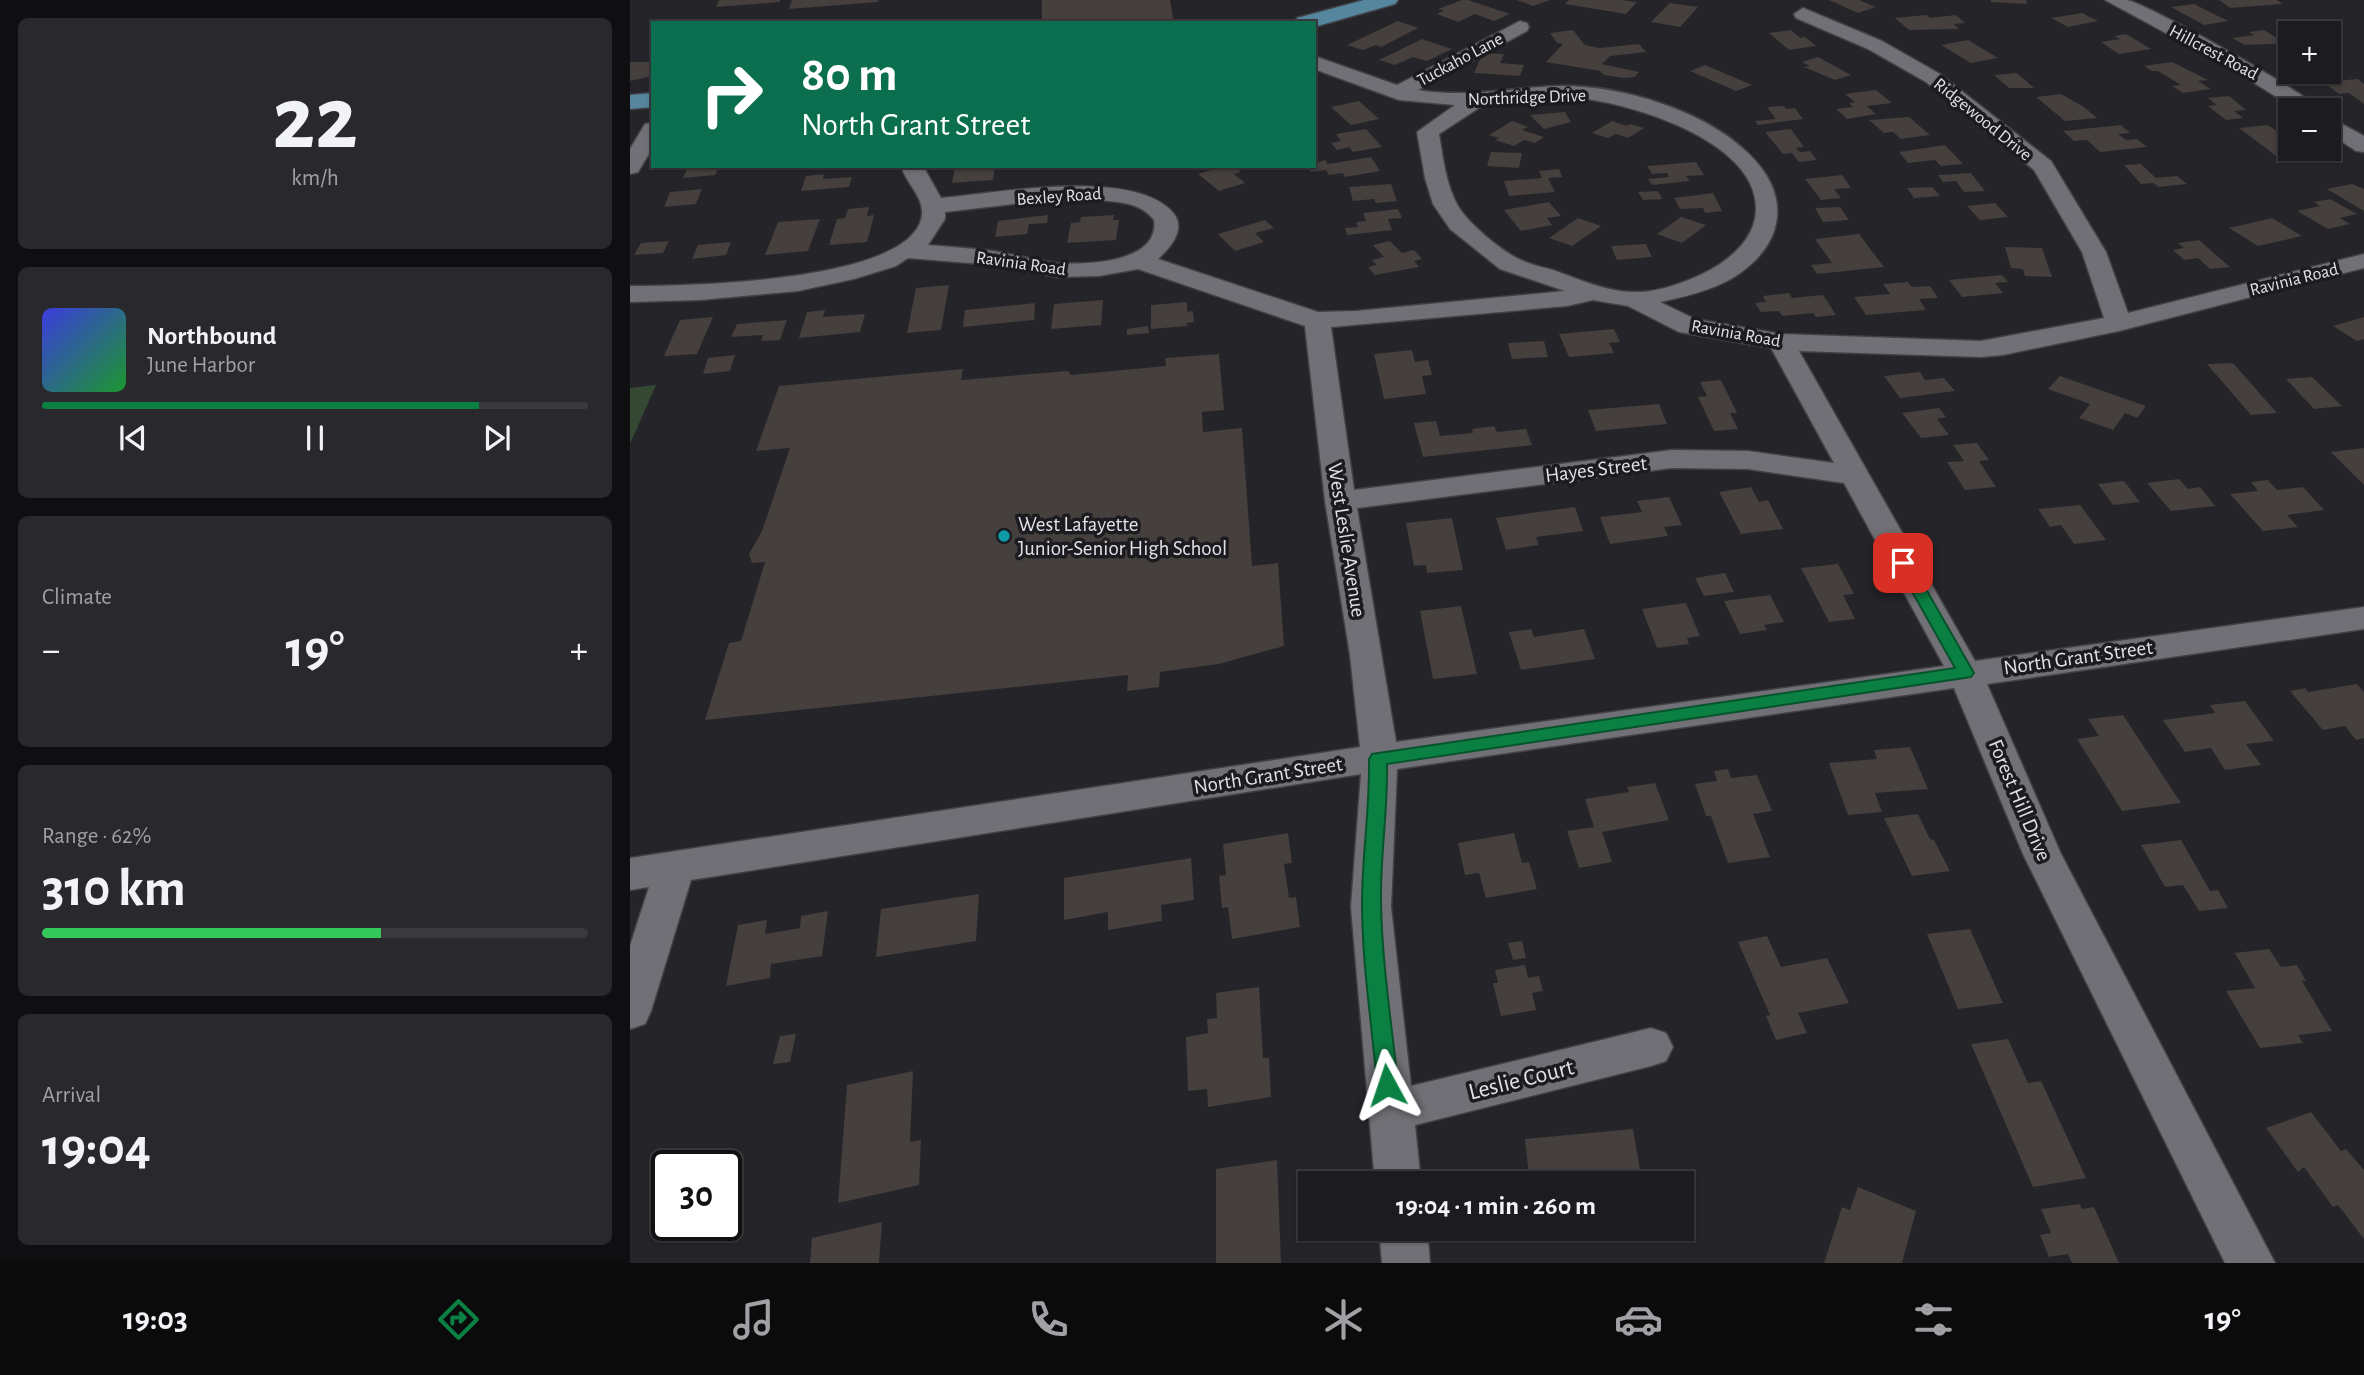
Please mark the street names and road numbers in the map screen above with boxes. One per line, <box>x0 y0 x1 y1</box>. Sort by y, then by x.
street label: Hillcrest Road <box>2166 22 2261 84</box>
street label: Tuckaho Lane <box>1415 30 1506 90</box>
street label: Ridgewood Drive <box>1930 75 2035 165</box>
street label: Northridge Drive <box>1468 87 1586 109</box>
street label: Bexley Road <box>1016 185 1102 209</box>
street label: Ravinia Road <box>975 249 1067 279</box>
street label: Ravinia Road <box>2248 260 2340 300</box>
street label: Ravinia Road <box>1690 317 1782 351</box>
street label: Hayes Street <box>1544 453 1648 486</box>
street label: West Leslie Avenue <box>1324 461 1369 619</box>
street label: North Grant Street <box>2002 637 2154 678</box>
street label: Forest Hill Drive <box>1985 736 2055 864</box>
street label: North Grant Street <box>1192 753 1344 798</box>
street label: Leslie Court <box>1466 1055 1577 1105</box>

